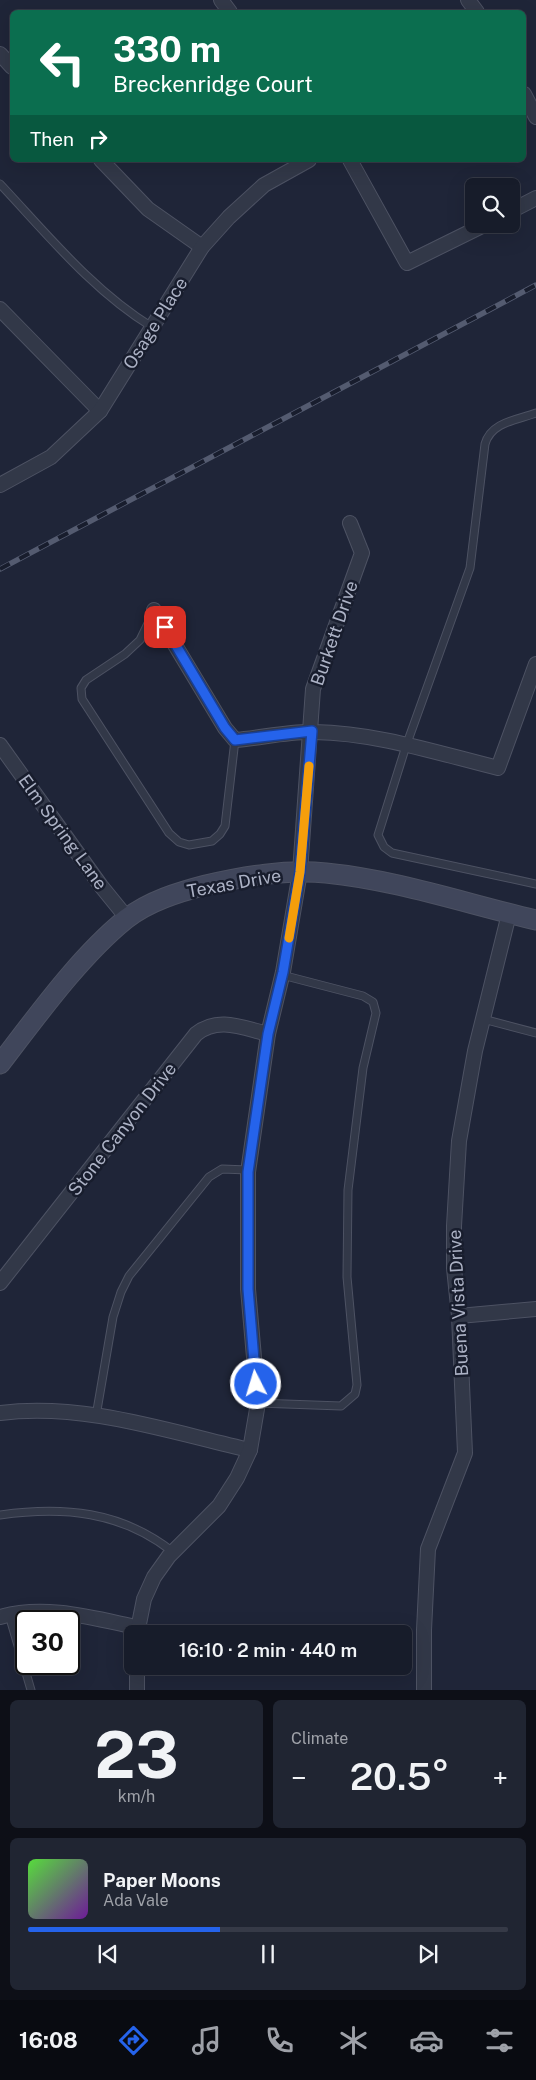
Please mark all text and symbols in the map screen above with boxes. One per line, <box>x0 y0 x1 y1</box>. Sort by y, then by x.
text: 330 m <box>113 29 221 70</box>
icon: left <box>30 30 95 95</box>
text: Breckenridge Court <box>113 71 313 97</box>
icon: right <box>84 125 112 153</box>
text: Then <box>30 128 74 150</box>
map controls <box>465 178 520 233</box>
button: search <box>465 178 520 233</box>
street label: Osage Place <box>118 273 192 373</box>
street label: Burkett Drive <box>306 578 362 688</box>
pin <box>144 606 186 648</box>
icon: arrive <box>151 613 179 641</box>
street label: Elm Spring Lane <box>14 770 112 894</box>
street label: Texas Drive <box>185 864 283 902</box>
street label: Stone Canyon Drive <box>63 1058 181 1200</box>
street label: Buena Vista Drive <box>444 1229 472 1377</box>
position arrow <box>229 1357 281 1409</box>
speed limit sign: 30 <box>15 1610 80 1675</box>
text: 16:10 · 2 min · 440 m <box>179 1639 357 1661</box>
text: 23 <box>94 1716 179 1793</box>
text: Climate <box>291 1729 348 1748</box>
text: 20.5° <box>350 1754 449 1799</box>
text: − <box>291 1761 307 1794</box>
text: + <box>492 1761 508 1794</box>
text: km/h <box>118 1787 155 1806</box>
text: Paper Moons <box>103 1869 221 1891</box>
text: Ada Vale <box>103 1891 168 1910</box>
icon: previous <box>94 1940 122 1968</box>
icon: pause <box>254 1940 282 1968</box>
icon: next <box>414 1940 442 1968</box>
icon: directions <box>116 2023 151 2058</box>
icon: music <box>189 2023 224 2058</box>
icon: phone <box>262 2023 297 2058</box>
icon: climate <box>336 2023 371 2058</box>
icon: car <box>409 2023 444 2058</box>
icon: filters <box>482 2023 517 2058</box>
text: 16:08 <box>19 2027 78 2053</box>

